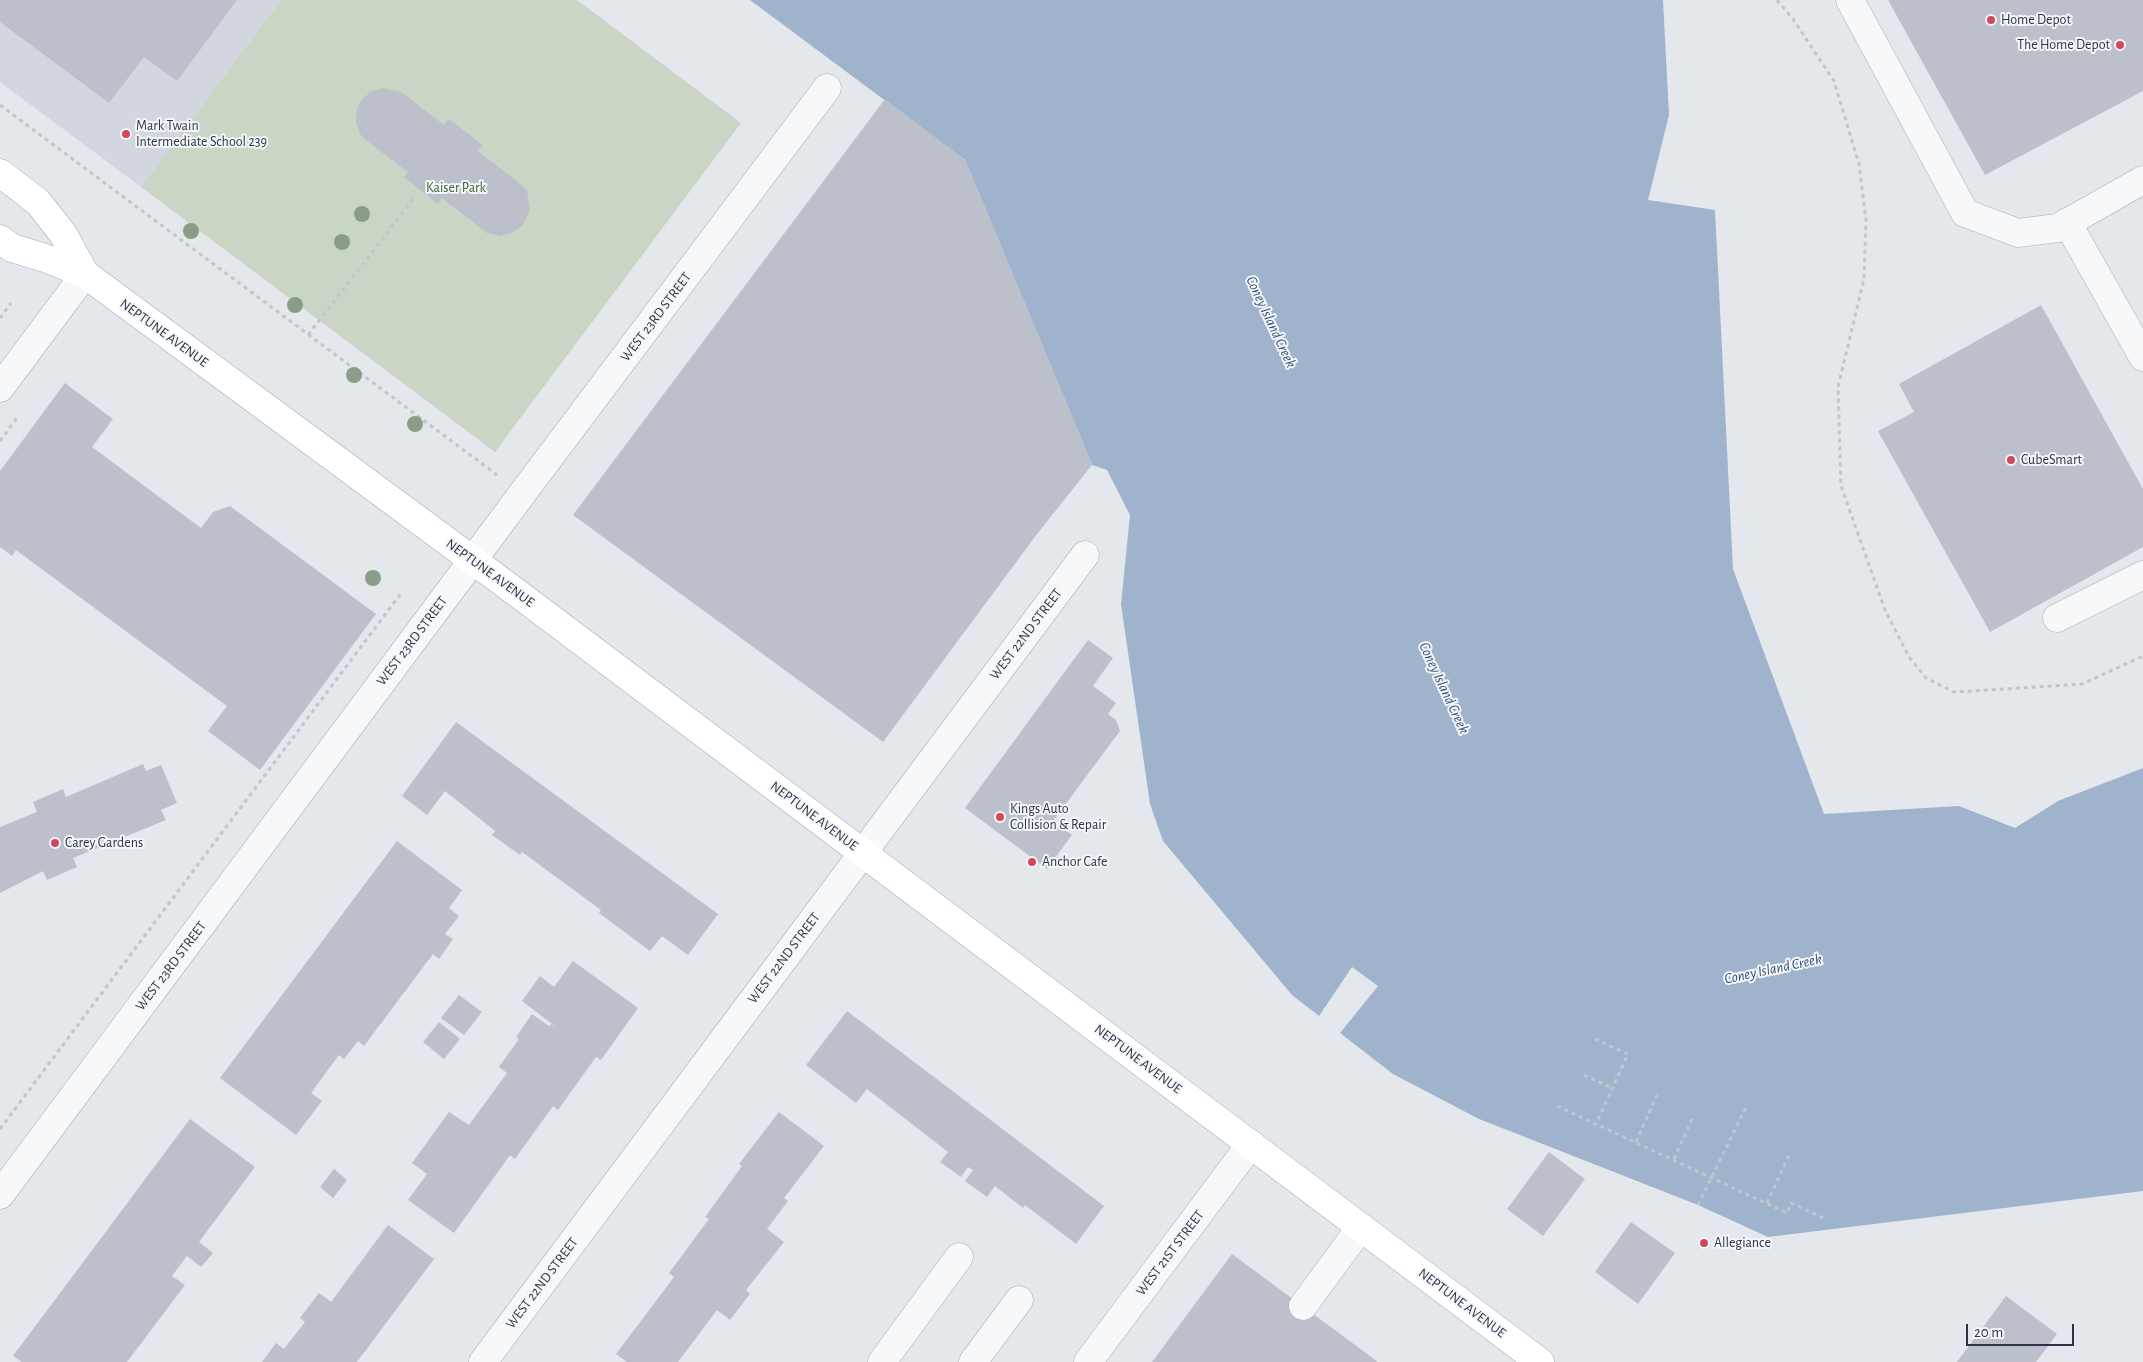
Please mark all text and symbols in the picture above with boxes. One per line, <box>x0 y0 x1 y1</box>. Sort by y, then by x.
place label: Home Depot <box>2001 12 2071 28</box>
marker: Home Depot <box>1985 14 1997 26</box>
place label: The Home Depot <box>2017 37 2110 53</box>
marker: The Home Depot <box>2114 39 2126 51</box>
place label: Mark Twain Intermediate School 239 <box>136 118 267 150</box>
marker: Mark Twain Intermediate School 239 <box>120 128 132 140</box>
park label: Kaiser Park <box>426 180 486 196</box>
street label: WEST 23RD STREET <box>617 269 695 365</box>
water label: Coney Island Creek <box>1242 273 1300 371</box>
street label: NEPTUNE AVENUE <box>116 295 212 371</box>
place label: CubeSmart <box>2021 452 2082 468</box>
marker: CubeSmart <box>2005 454 2017 466</box>
street label: NEPTUNE AVENUE <box>442 535 538 611</box>
street label: WEST 22ND STREET <box>986 585 1066 683</box>
street label: WEST 23RD STREET <box>373 593 451 689</box>
water label: Coney Island Creek <box>1415 639 1473 737</box>
street label: NEPTUNE AVENUE <box>767 778 861 854</box>
place label: Kings Auto Collision & Repair <box>1010 801 1106 834</box>
marker: Kings Auto Collision & Repair <box>994 811 1006 823</box>
place label: Carey Gardens <box>65 835 143 851</box>
marker: Carey Gardens <box>49 837 61 849</box>
place label: Anchor Cafe <box>1042 854 1107 870</box>
marker: Anchor Cafe <box>1026 856 1038 868</box>
street label: WEST 22ND STREET <box>744 909 824 1007</box>
street label: WEST 23RD STREET <box>132 918 210 1014</box>
water label: Coney Island Creek <box>1723 950 1823 988</box>
street label: NEPTUNE AVENUE <box>1091 1021 1185 1097</box>
street label: WEST 21ST STREET <box>1132 1207 1208 1299</box>
street label: WEST 22ND STREET <box>502 1234 582 1332</box>
place label: Allegiance <box>1714 1235 1771 1251</box>
marker: Allegiance <box>1698 1237 1710 1249</box>
street label: NEPTUNE AVENUE <box>1415 1265 1509 1341</box>
scale bar <box>1968 1314 2076 1346</box>
text: 20 m <box>1974 1325 2003 1340</box>

